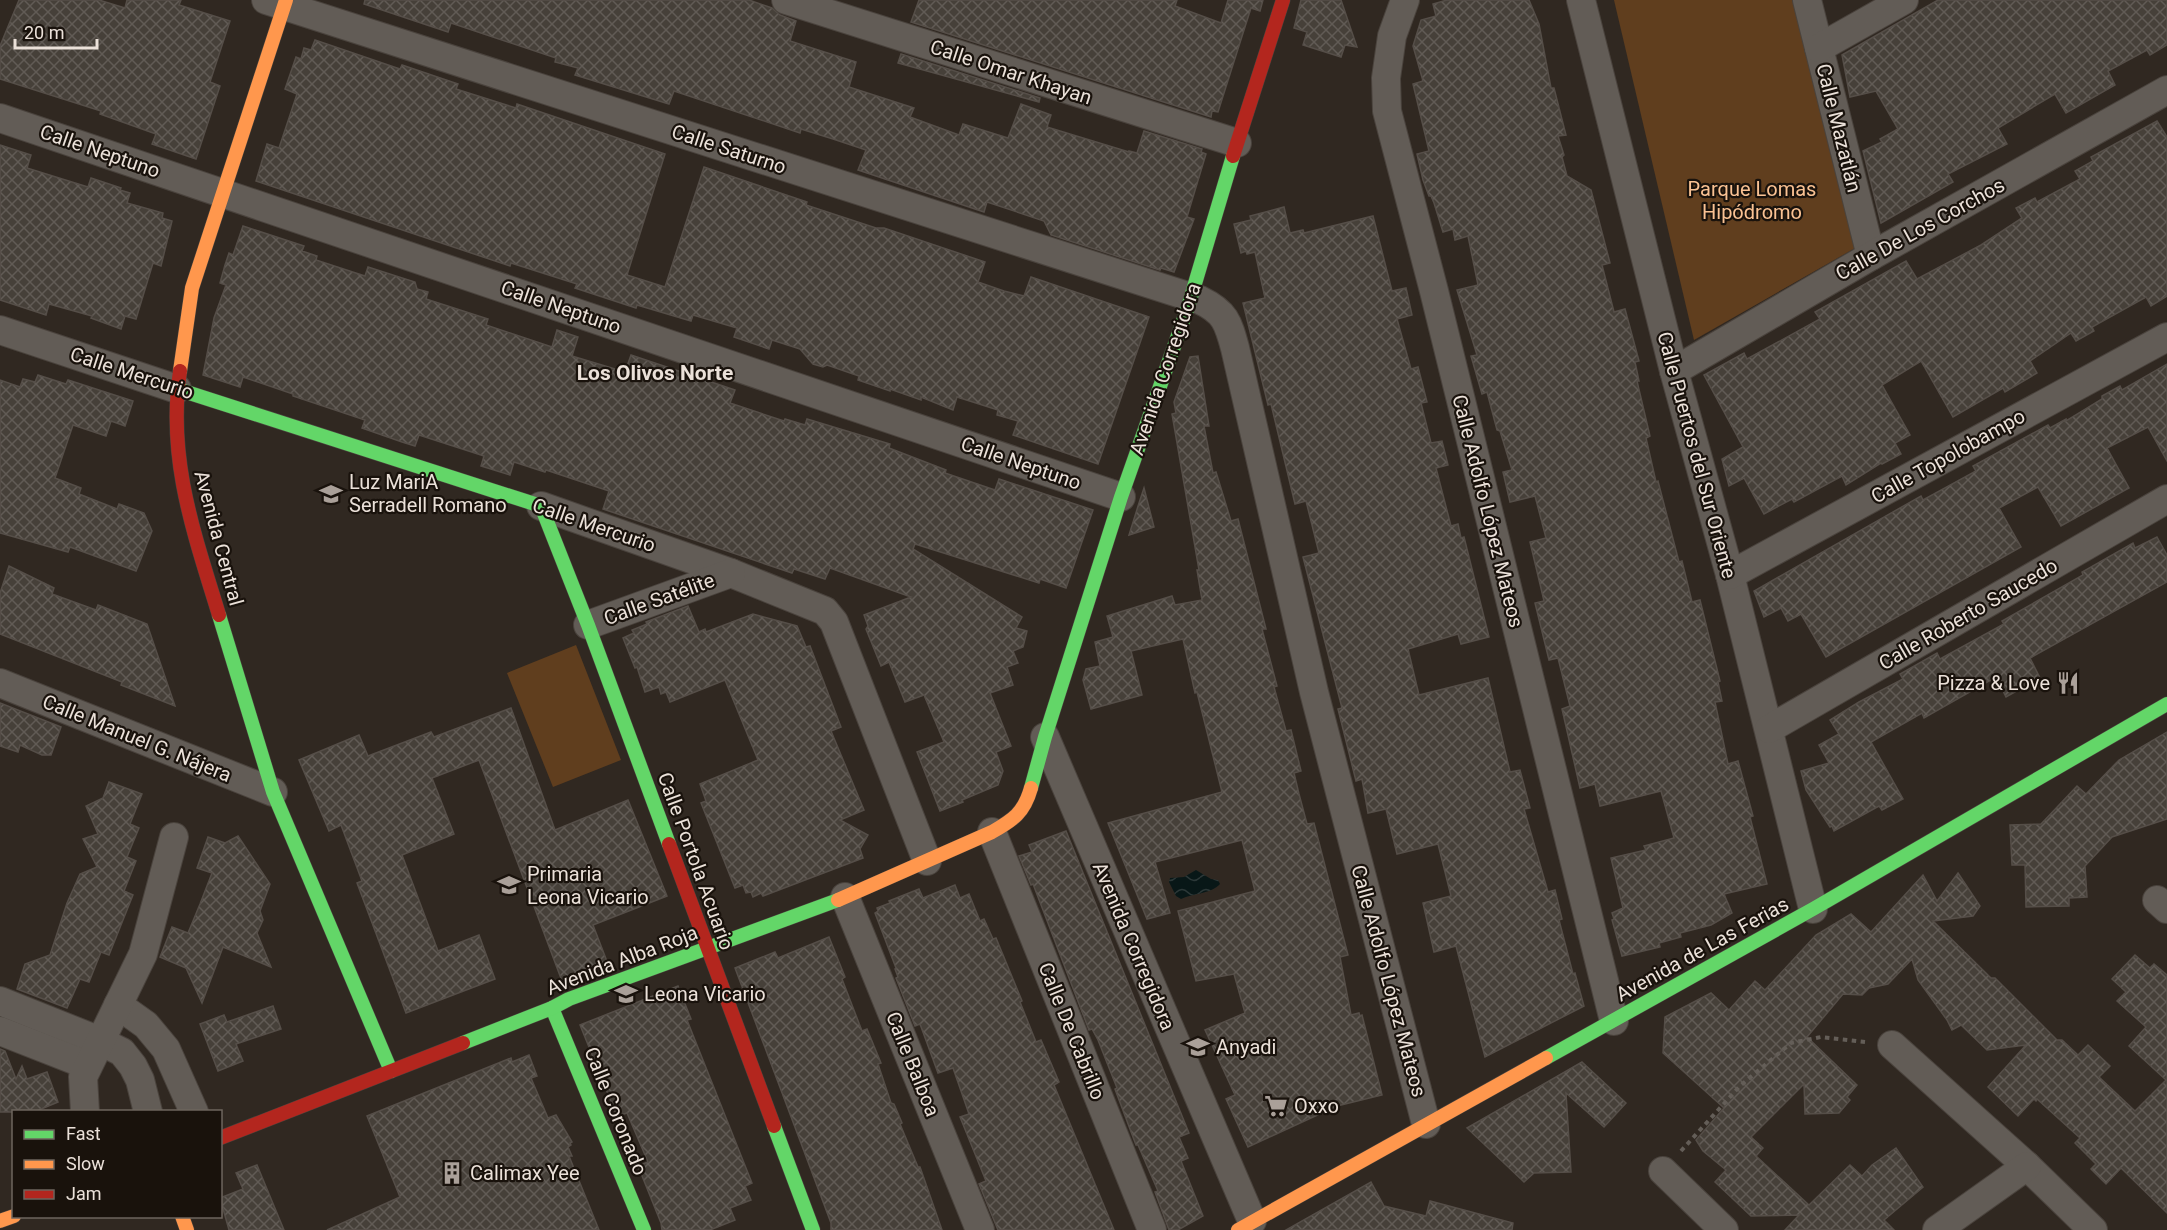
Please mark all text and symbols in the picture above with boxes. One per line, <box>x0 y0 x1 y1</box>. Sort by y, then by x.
scale bar <box>15 12 98 50</box>
text: 20 m <box>24 22 64 43</box>
street label: Calle Omar Khayan <box>927 35 1095 109</box>
street label: Calle Mazatlán <box>1811 61 1867 195</box>
street label: Calle Neptuno <box>37 119 163 183</box>
street label: Calle Saturno <box>669 119 789 179</box>
street label: Calle De Los Corchos <box>1831 173 2009 285</box>
park label: Parque Lomas Hipódromo <box>1688 177 1816 224</box>
street label: Calle Neptuno <box>498 275 624 339</box>
street label: Avenida Corregidora <box>1124 280 1206 458</box>
street label: Calle Puertos del Sur Oriente <box>1653 329 1741 581</box>
street label: Calle Mercurio <box>67 342 197 404</box>
district label: Los Olivos Norte <box>577 361 733 385</box>
street label: Calle Adolfo López Mateos <box>1447 392 1529 630</box>
street label: Calle Topolobampo <box>1867 404 2029 508</box>
street label: Calle Neptuno <box>958 431 1084 495</box>
street label: Avenida Central <box>189 468 249 608</box>
place label: Luz MariA Serradell Romano <box>349 470 507 517</box>
school or university icon: Luz MariA Serradell Romano <box>318 481 344 507</box>
street label: Calle Mercurio <box>529 493 659 557</box>
street label: Calle Roberto Saucedo <box>1874 553 2062 675</box>
street label: Calle Satélite <box>600 568 718 630</box>
restaurant icon: Pizza & Love <box>2055 670 2081 696</box>
place label: Pizza & Love <box>1937 671 2050 695</box>
street label: Calle Manuel G. Nájera <box>39 689 235 787</box>
street label: Calle Portola Acuario <box>653 769 739 953</box>
street label: Avenida Corregidora <box>1088 858 1180 1034</box>
place label: Primaria Leona Vicario <box>527 862 649 909</box>
street label: Calle Adolfo López Mateos <box>1346 862 1432 1100</box>
school or university icon: Primaria Leona Vicario <box>496 872 522 898</box>
street label: Avenida de Las Ferias <box>1611 892 1793 1006</box>
street label: Avenida Alba Roja <box>543 920 701 1000</box>
street label: Calle De Cabrillo <box>1034 959 1110 1103</box>
school or university icon: Leona Vicario <box>613 981 639 1007</box>
place label: Leona Vicario <box>644 982 766 1006</box>
street label: Calle Balboa <box>881 1008 945 1120</box>
school or university icon: Anyadi <box>1185 1034 1211 1060</box>
place label: Anyadi <box>1216 1035 1276 1059</box>
street label: Calle Coronado <box>579 1043 653 1179</box>
supermarket icon: Oxxo <box>1263 1093 1289 1119</box>
place label: Oxxo <box>1294 1094 1339 1118</box>
legend <box>12 1110 222 1218</box>
text: Fast <box>66 1123 101 1144</box>
text: Slow <box>66 1153 105 1174</box>
building icon: Calimax Yee <box>439 1160 465 1186</box>
place label: Calimax Yee <box>470 1161 580 1185</box>
text: Jam <box>66 1183 102 1204</box>

